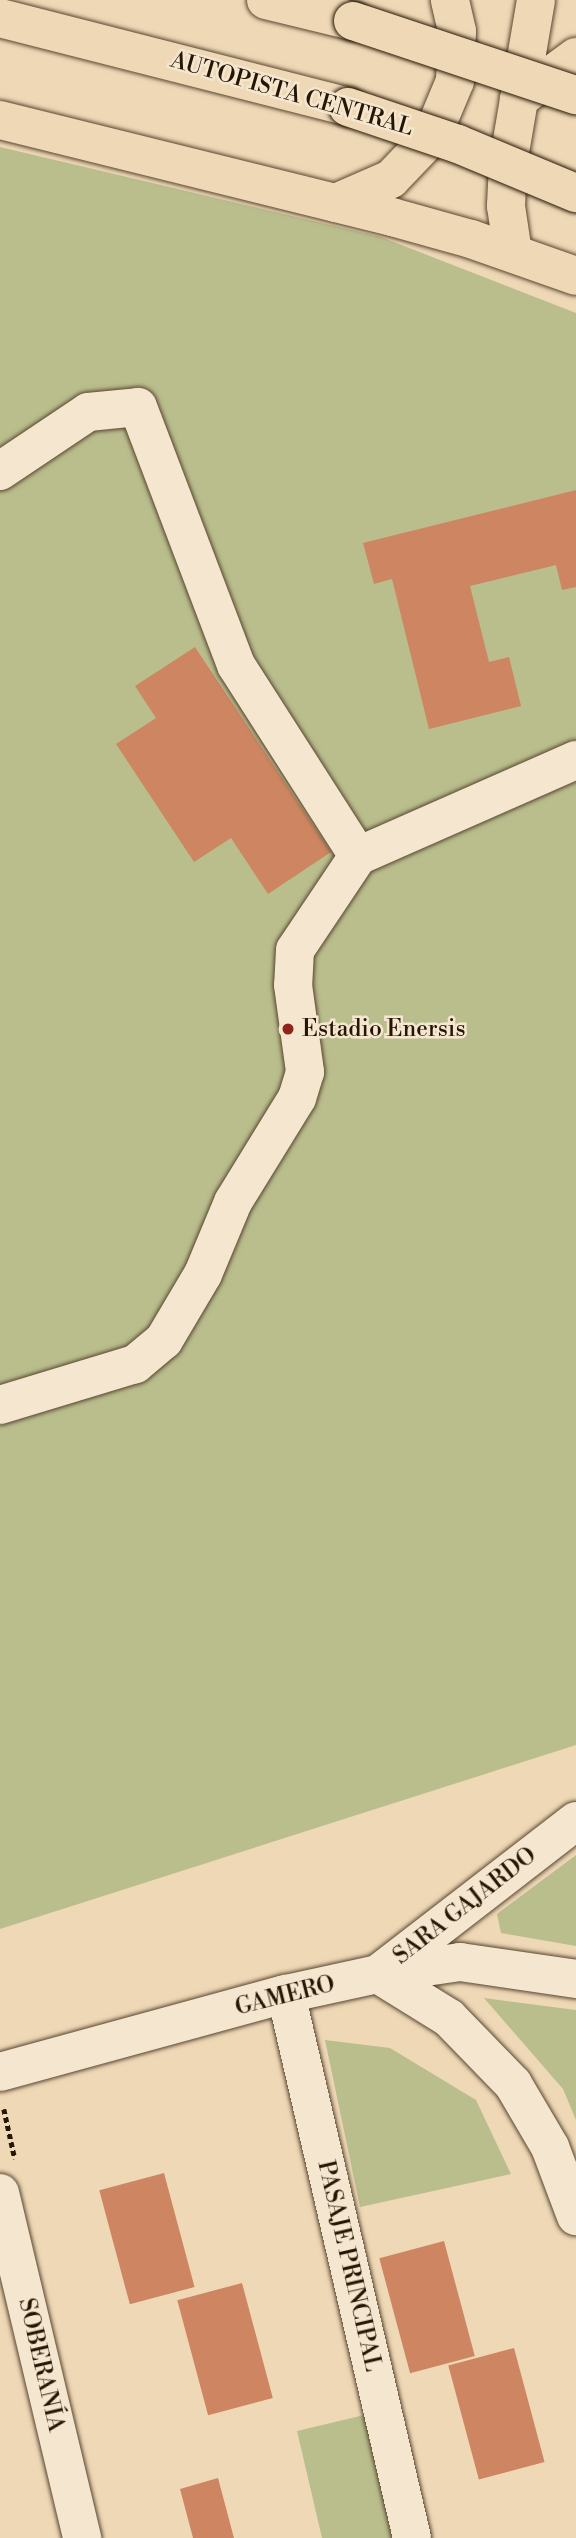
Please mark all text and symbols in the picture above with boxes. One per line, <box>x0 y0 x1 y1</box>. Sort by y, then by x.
street label: AUTOPISTA CENTRAL <box>168 46 416 142</box>
place label: Estadio Enersis <box>302 1015 466 1043</box>
marker: Estadio Enersis <box>280 1021 296 1037</box>
street label: SARA GAJARDO <box>388 1842 542 1970</box>
street label: GAMERO <box>232 1970 338 2022</box>
street label: PASAJE PRINCIPAL <box>311 2158 387 2374</box>
street label: SOBERANÍA <box>12 2296 70 2434</box>

